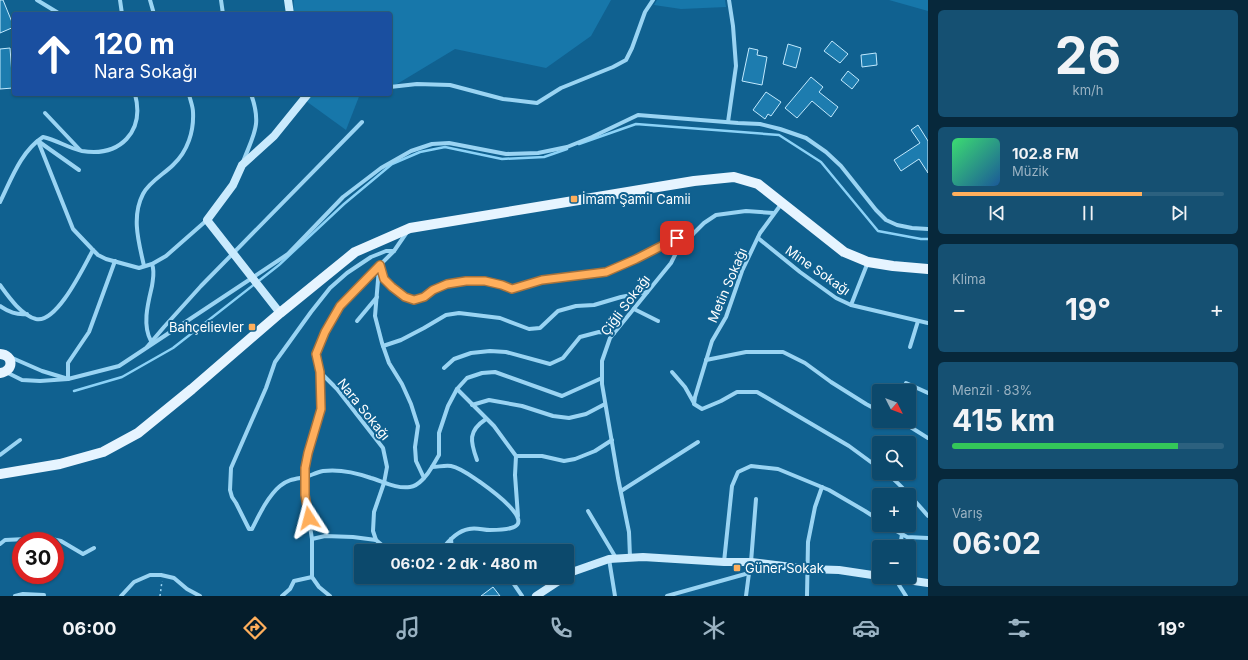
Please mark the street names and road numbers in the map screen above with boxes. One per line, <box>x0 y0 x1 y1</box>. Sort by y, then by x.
street label: Mine Sokağı <box>782 242 854 298</box>
street label: Metin Sokağı <box>704 245 750 325</box>
street label: Çiğli Sokağı <box>597 271 653 339</box>
street label: Nara Sokağı <box>334 375 394 443</box>

